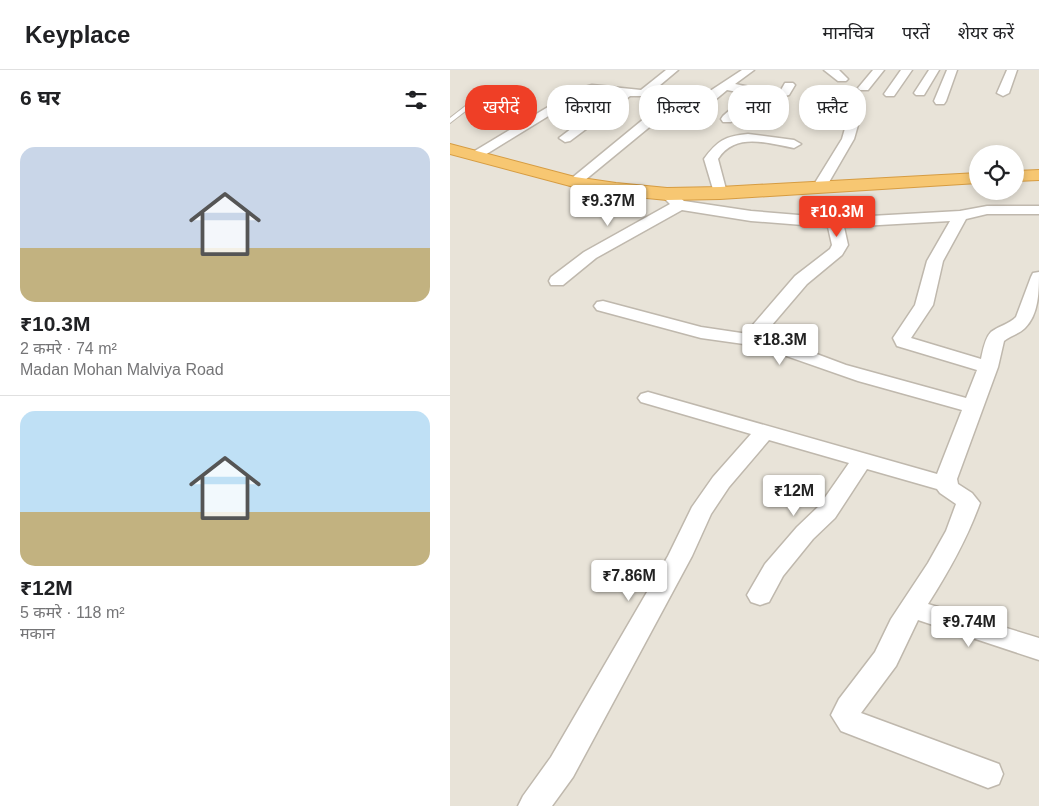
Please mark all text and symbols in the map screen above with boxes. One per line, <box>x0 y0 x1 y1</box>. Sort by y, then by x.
text: Keyplace <box>25 21 130 48</box>
text: मानचित्र <box>822 23 874 43</box>
text: परतें <box>902 23 930 43</box>
text: शेयर करें <box>958 23 1014 43</box>
chip: खरीदें <box>465 85 537 130</box>
chip: किराया <box>547 85 629 130</box>
chip: फ़िल्टर <box>639 85 718 130</box>
chip: नया <box>728 85 789 130</box>
chip: फ़्लैट <box>799 85 866 130</box>
text: 6 घर <box>20 86 60 109</box>
icon: filters <box>402 86 430 114</box>
map controls <box>969 145 1024 200</box>
button: locate <box>969 145 1024 200</box>
icon: home <box>180 179 270 269</box>
pin: ₹9.37M <box>567 184 649 227</box>
text: ₹9.37M <box>581 192 635 209</box>
pin: ₹10.3M <box>796 196 878 238</box>
text: ₹10.3M <box>810 203 864 220</box>
text: ₹10.3M <box>20 312 90 335</box>
pin: ₹18.3M <box>739 324 821 366</box>
text: ₹18.3M <box>753 331 807 348</box>
text: 2 कमरे · 74 m² <box>20 340 117 357</box>
text: Madan Mohan Malviya Road <box>20 361 224 378</box>
icon: home <box>180 443 270 533</box>
pin: ₹12M <box>764 474 824 517</box>
text: ₹12M <box>774 482 814 499</box>
pin: ₹7.86M <box>588 560 670 602</box>
text: ₹7.86M <box>602 567 656 584</box>
text: ₹12M <box>20 576 73 599</box>
text: 5 कमरे · 118 m² <box>20 604 125 621</box>
pin: ₹9.74M <box>928 606 1010 648</box>
text: ₹9.74M <box>942 613 996 630</box>
text: मकान <box>20 625 55 642</box>

